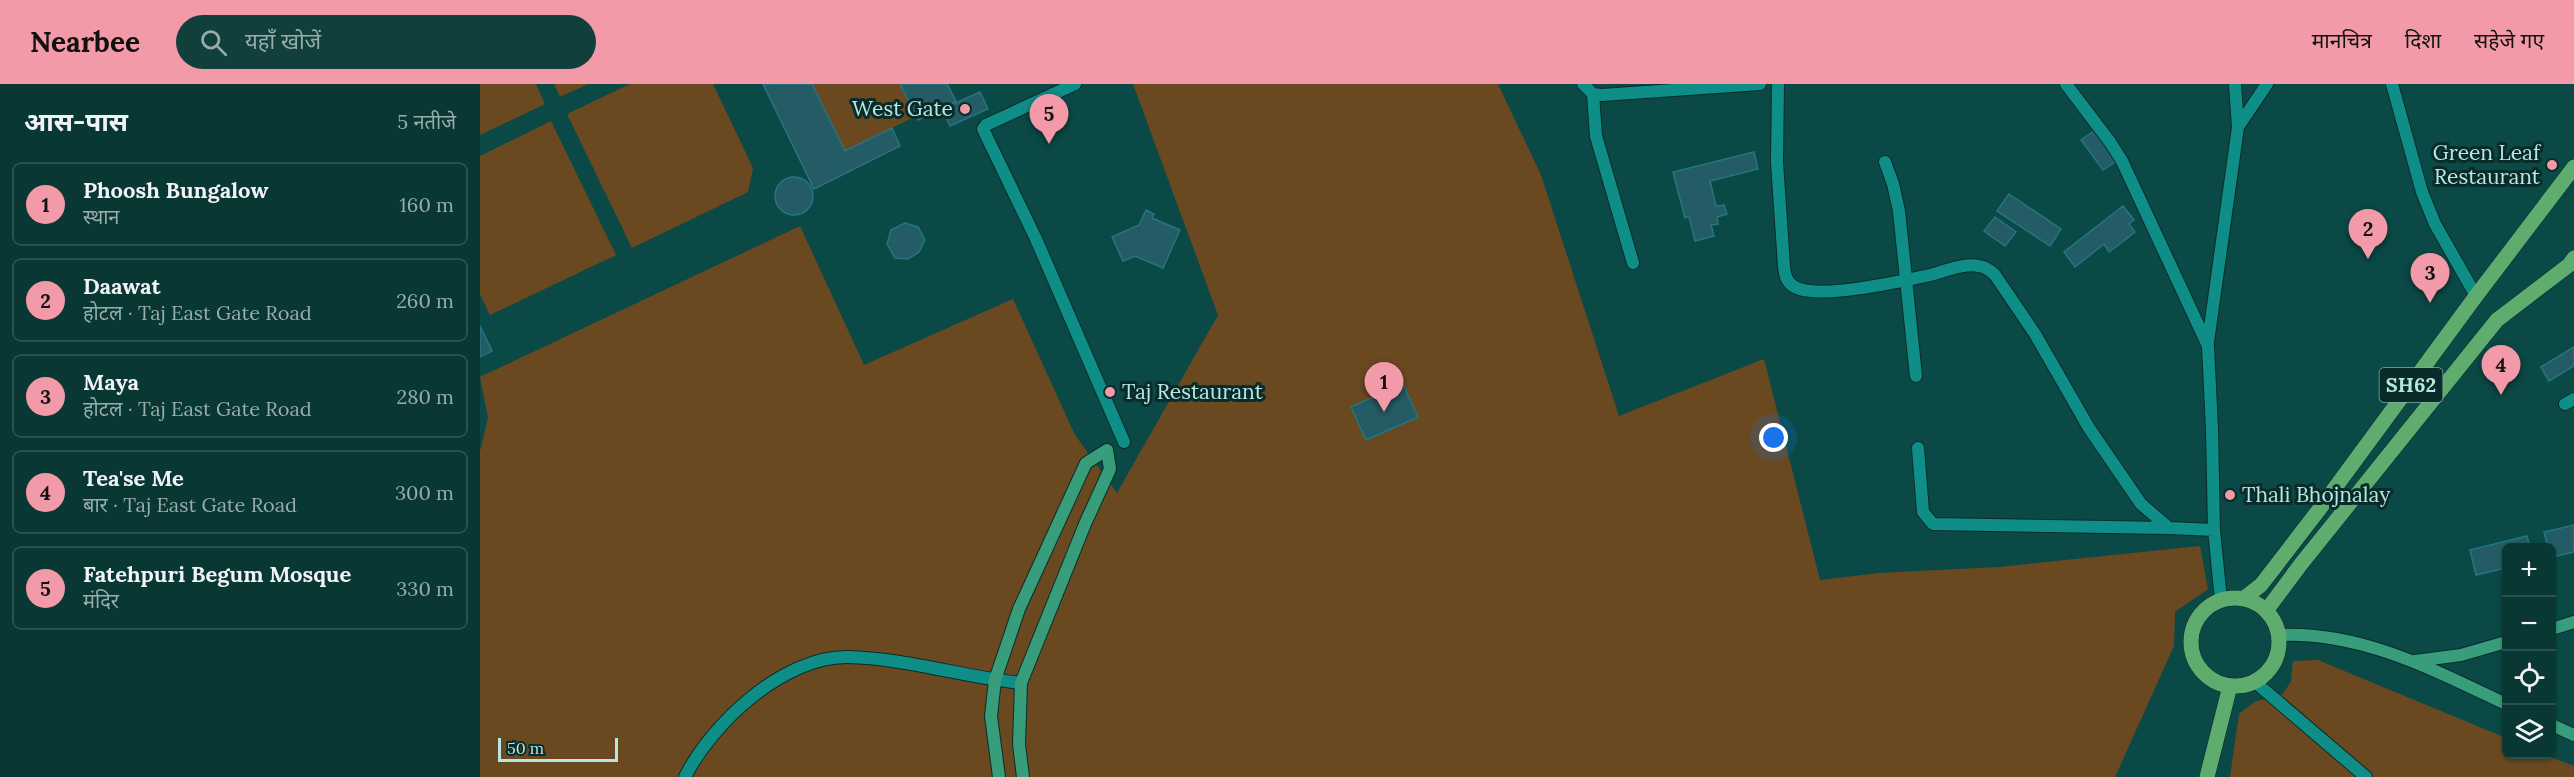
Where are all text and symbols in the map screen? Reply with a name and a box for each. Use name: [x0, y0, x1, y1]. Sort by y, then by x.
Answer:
search box: [176, 15, 596, 69]
text: Nearbee: [30, 24, 140, 60]
icon: search: [197, 26, 230, 59]
text: यहाँ खोजें: [245, 27, 321, 55]
text: मानचित्र: [2312, 27, 2372, 54]
text: दिशा: [2405, 27, 2441, 54]
text: सहेजे गए: [2474, 27, 2544, 54]
pin: 5: [1030, 94, 1068, 144]
place label: West Gate: [852, 95, 953, 122]
marker: West Gate: [958, 102, 972, 116]
text: आस-पास: [24, 105, 128, 138]
text: 5 नतीजे: [397, 109, 456, 134]
place label: Green Leaf Restaurant: [2433, 139, 2542, 190]
marker: Green Leaf Restaurant: [2545, 158, 2559, 172]
text: Phoosh Bungalow: [83, 176, 268, 204]
text: 1: [41, 192, 50, 217]
text: 160 m: [400, 192, 454, 217]
text: स्थान: [83, 204, 119, 229]
pin: 2: [2348, 210, 2388, 259]
pin: 3: [2410, 254, 2450, 303]
text: Daawat: [83, 272, 161, 300]
text: 2: [40, 288, 51, 313]
text: 260 m: [396, 288, 454, 313]
text: होटल · Taj East Gate Road: [83, 300, 312, 325]
pin: 4: [2482, 346, 2520, 395]
pin: 1: [1364, 362, 1404, 412]
text: Maya: [83, 368, 139, 396]
road number: SH62: [2380, 368, 2442, 402]
place label: Taj Restaurant: [1122, 378, 1264, 405]
text: 3: [40, 384, 51, 409]
text: 280 m: [396, 384, 454, 409]
marker: Taj Restaurant: [1103, 385, 1117, 399]
text: होटल · Taj East Gate Road: [83, 396, 312, 421]
your location: [1759, 423, 1788, 452]
text: Tea'se Me: [83, 464, 184, 492]
text: 4: [40, 480, 51, 505]
text: 300 m: [395, 480, 454, 505]
place label: Thali Bhojnalay: [2242, 481, 2390, 508]
marker: Thali Bhojnalay: [2223, 488, 2237, 502]
text: बार · Taj East Gate Road: [83, 492, 297, 517]
map controls: [2502, 543, 2556, 759]
button: +: [2502, 543, 2556, 597]
text: Fatehpuri Begum Mosque: [83, 560, 351, 588]
text: 5: [40, 576, 51, 601]
text: 330 m: [396, 576, 454, 601]
text: मंदिर: [83, 588, 119, 613]
button: −: [2502, 597, 2556, 651]
button: locate: [2502, 651, 2556, 705]
button: layers: [2502, 705, 2556, 759]
scale bar: [498, 735, 618, 762]
text: 50 m: [507, 738, 544, 758]

